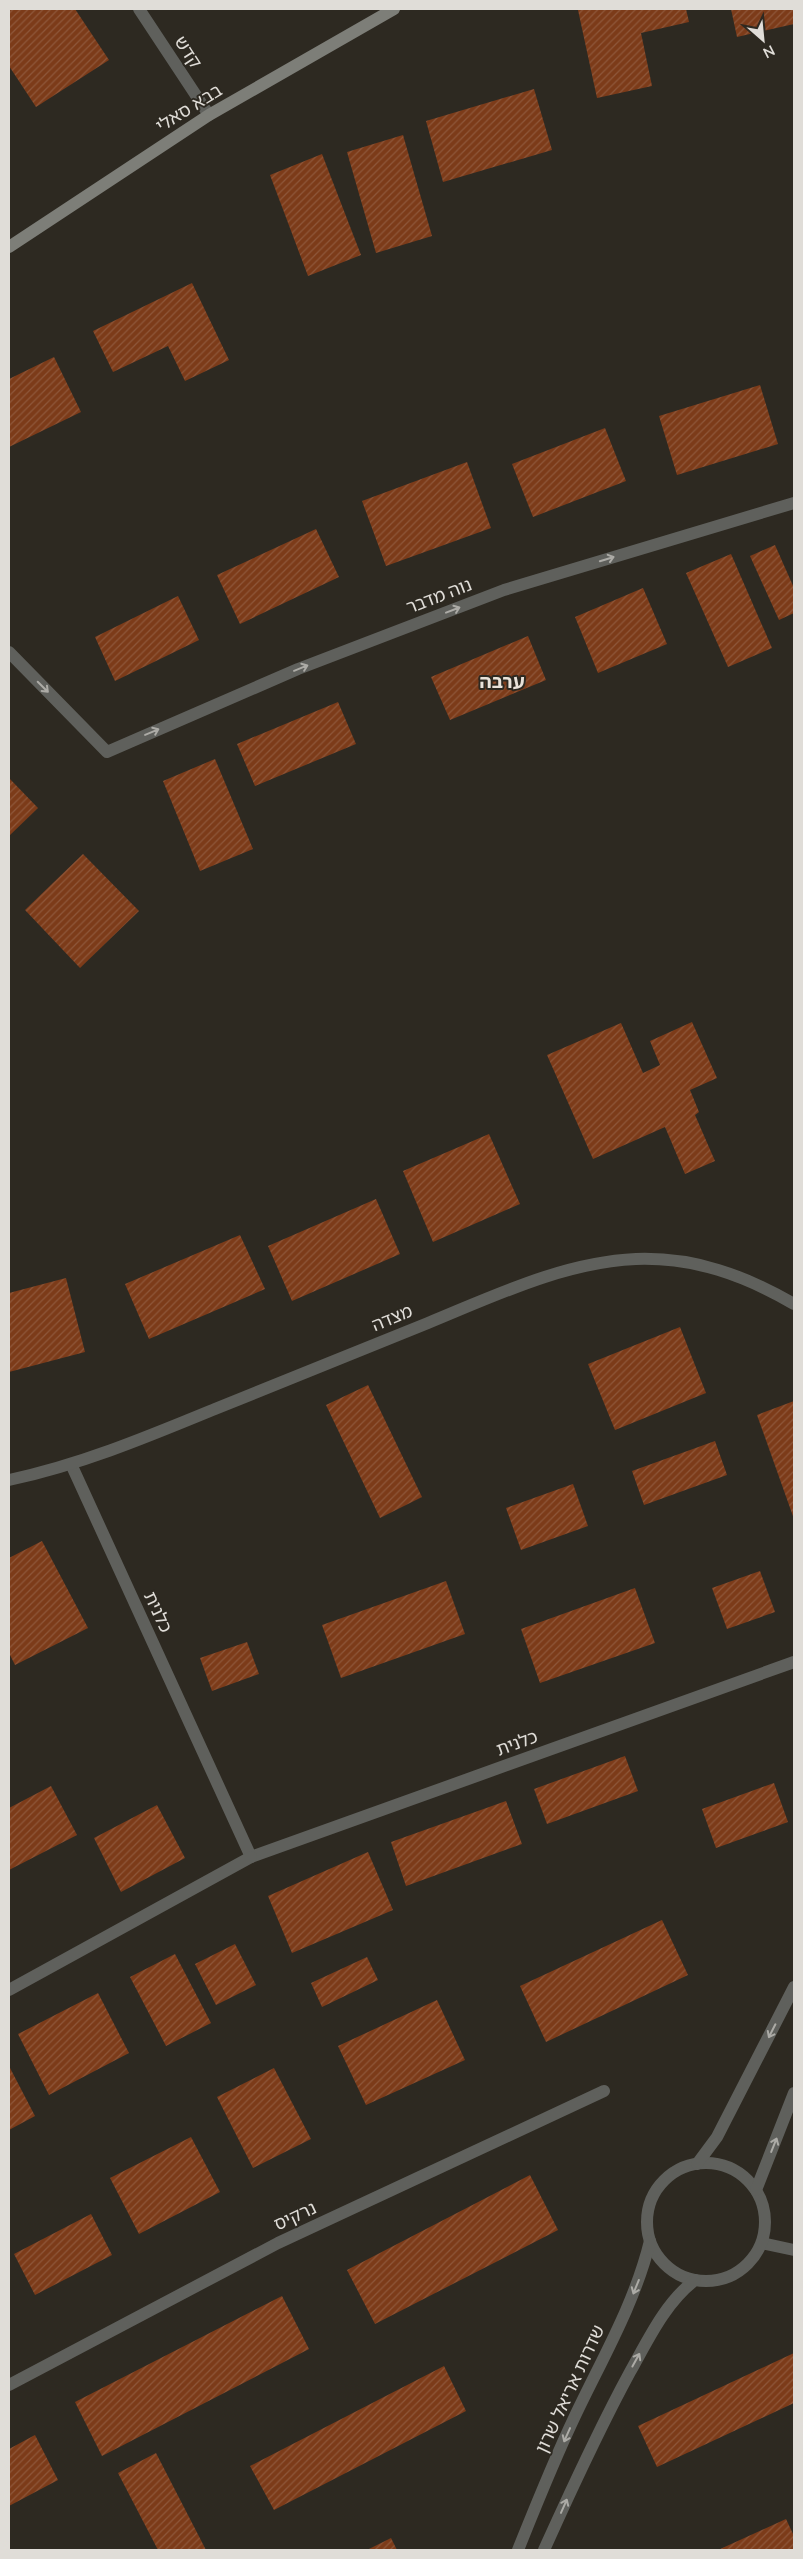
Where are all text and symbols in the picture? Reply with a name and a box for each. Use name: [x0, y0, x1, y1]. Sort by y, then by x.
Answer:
north arrow: [738, 15, 788, 65]
street label: קדש: [170, 31, 207, 72]
text: N: [760, 42, 778, 62]
street label: בבא סאלי: [151, 78, 226, 136]
one-way arrow: [598, 554, 614, 564]
street label: נוה מדבר: [403, 573, 474, 618]
one-way arrow: [444, 605, 460, 614]
one-way arrow: [293, 663, 308, 672]
district label: ערבה: [479, 669, 525, 692]
one-way arrow: [37, 681, 49, 693]
one-way arrow: [144, 727, 159, 737]
street label: מצדה: [368, 1299, 415, 1335]
street label: כלנית: [140, 1588, 178, 1635]
street label: כלנית: [493, 1724, 540, 1760]
one-way arrow: [767, 2023, 777, 2038]
one-way arrow: [770, 2138, 779, 2153]
street label: נרקיס: [270, 2196, 319, 2234]
one-way arrow: [630, 2279, 640, 2294]
street label: שדרות אריאל שרון: [530, 2321, 608, 2456]
one-way arrow: [632, 2354, 642, 2368]
one-way arrow: [561, 2427, 571, 2442]
one-way arrow: [559, 2499, 569, 2514]

